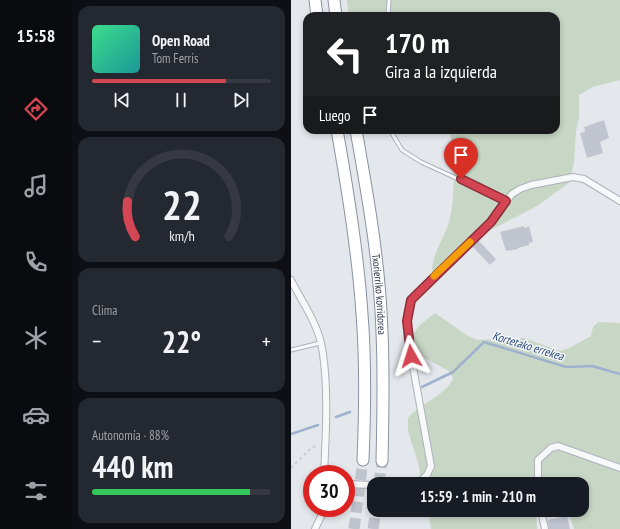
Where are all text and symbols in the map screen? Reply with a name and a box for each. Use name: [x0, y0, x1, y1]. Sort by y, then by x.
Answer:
text: 15:58: [17, 24, 55, 47]
text: 170 m: [385, 24, 449, 61]
icon: left: [319, 28, 371, 80]
text: Open Road: [152, 31, 210, 50]
text: Tom Ferris: [152, 50, 198, 67]
text: Gira a la izquierda: [385, 60, 497, 83]
icon: previous: [111, 89, 133, 111]
icon: pause: [170, 89, 192, 111]
icon: next: [230, 89, 252, 111]
icon: directions: [22, 95, 50, 123]
icon: arrive: [359, 104, 381, 126]
text: Luego: [319, 106, 351, 125]
pin: [444, 138, 478, 179]
icon: arrive: [450, 144, 472, 166]
icon: music: [22, 172, 50, 200]
text: 22: [162, 178, 201, 231]
text: km/h: [169, 226, 194, 245]
icon: phone: [22, 248, 50, 276]
street label: Txorierriko korridorea: [369, 253, 389, 335]
text: Clima: [92, 302, 117, 319]
text: 22°: [162, 322, 201, 361]
icon: climate: [22, 324, 50, 352]
text: −: [92, 327, 101, 355]
text: +: [262, 327, 271, 355]
water label: Kortetako errekea: [491, 328, 567, 364]
position arrow: [390, 335, 432, 377]
icon: car: [22, 401, 50, 429]
text: Autonomía · 88%: [92, 427, 169, 444]
text: 440 km: [92, 447, 173, 486]
speed limit sign: 30: [303, 465, 355, 517]
icon: filters: [22, 477, 50, 505]
text: 15:59 · 1 min · 210 m: [420, 487, 536, 506]

